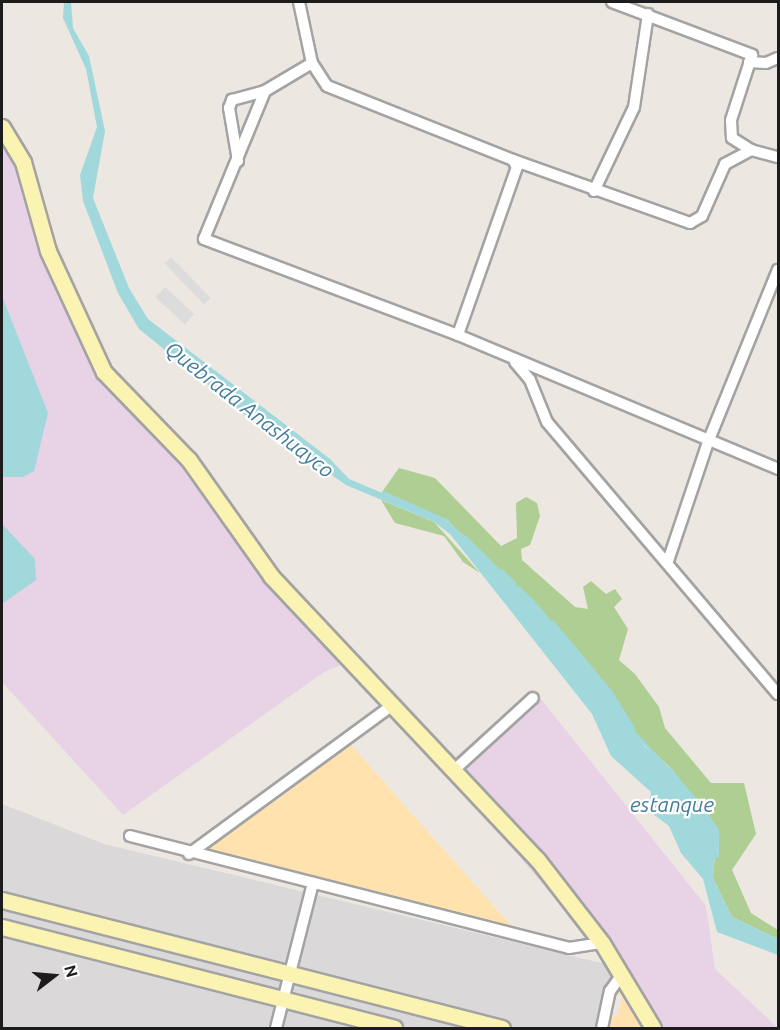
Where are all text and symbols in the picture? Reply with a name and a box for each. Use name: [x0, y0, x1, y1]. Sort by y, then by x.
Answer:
water label: Quebrada Anashuayco: [161, 335, 339, 483]
water label: estanque: [630, 791, 714, 817]
north arrow: [24, 946, 84, 1006]
text: N: [61, 963, 82, 979]

